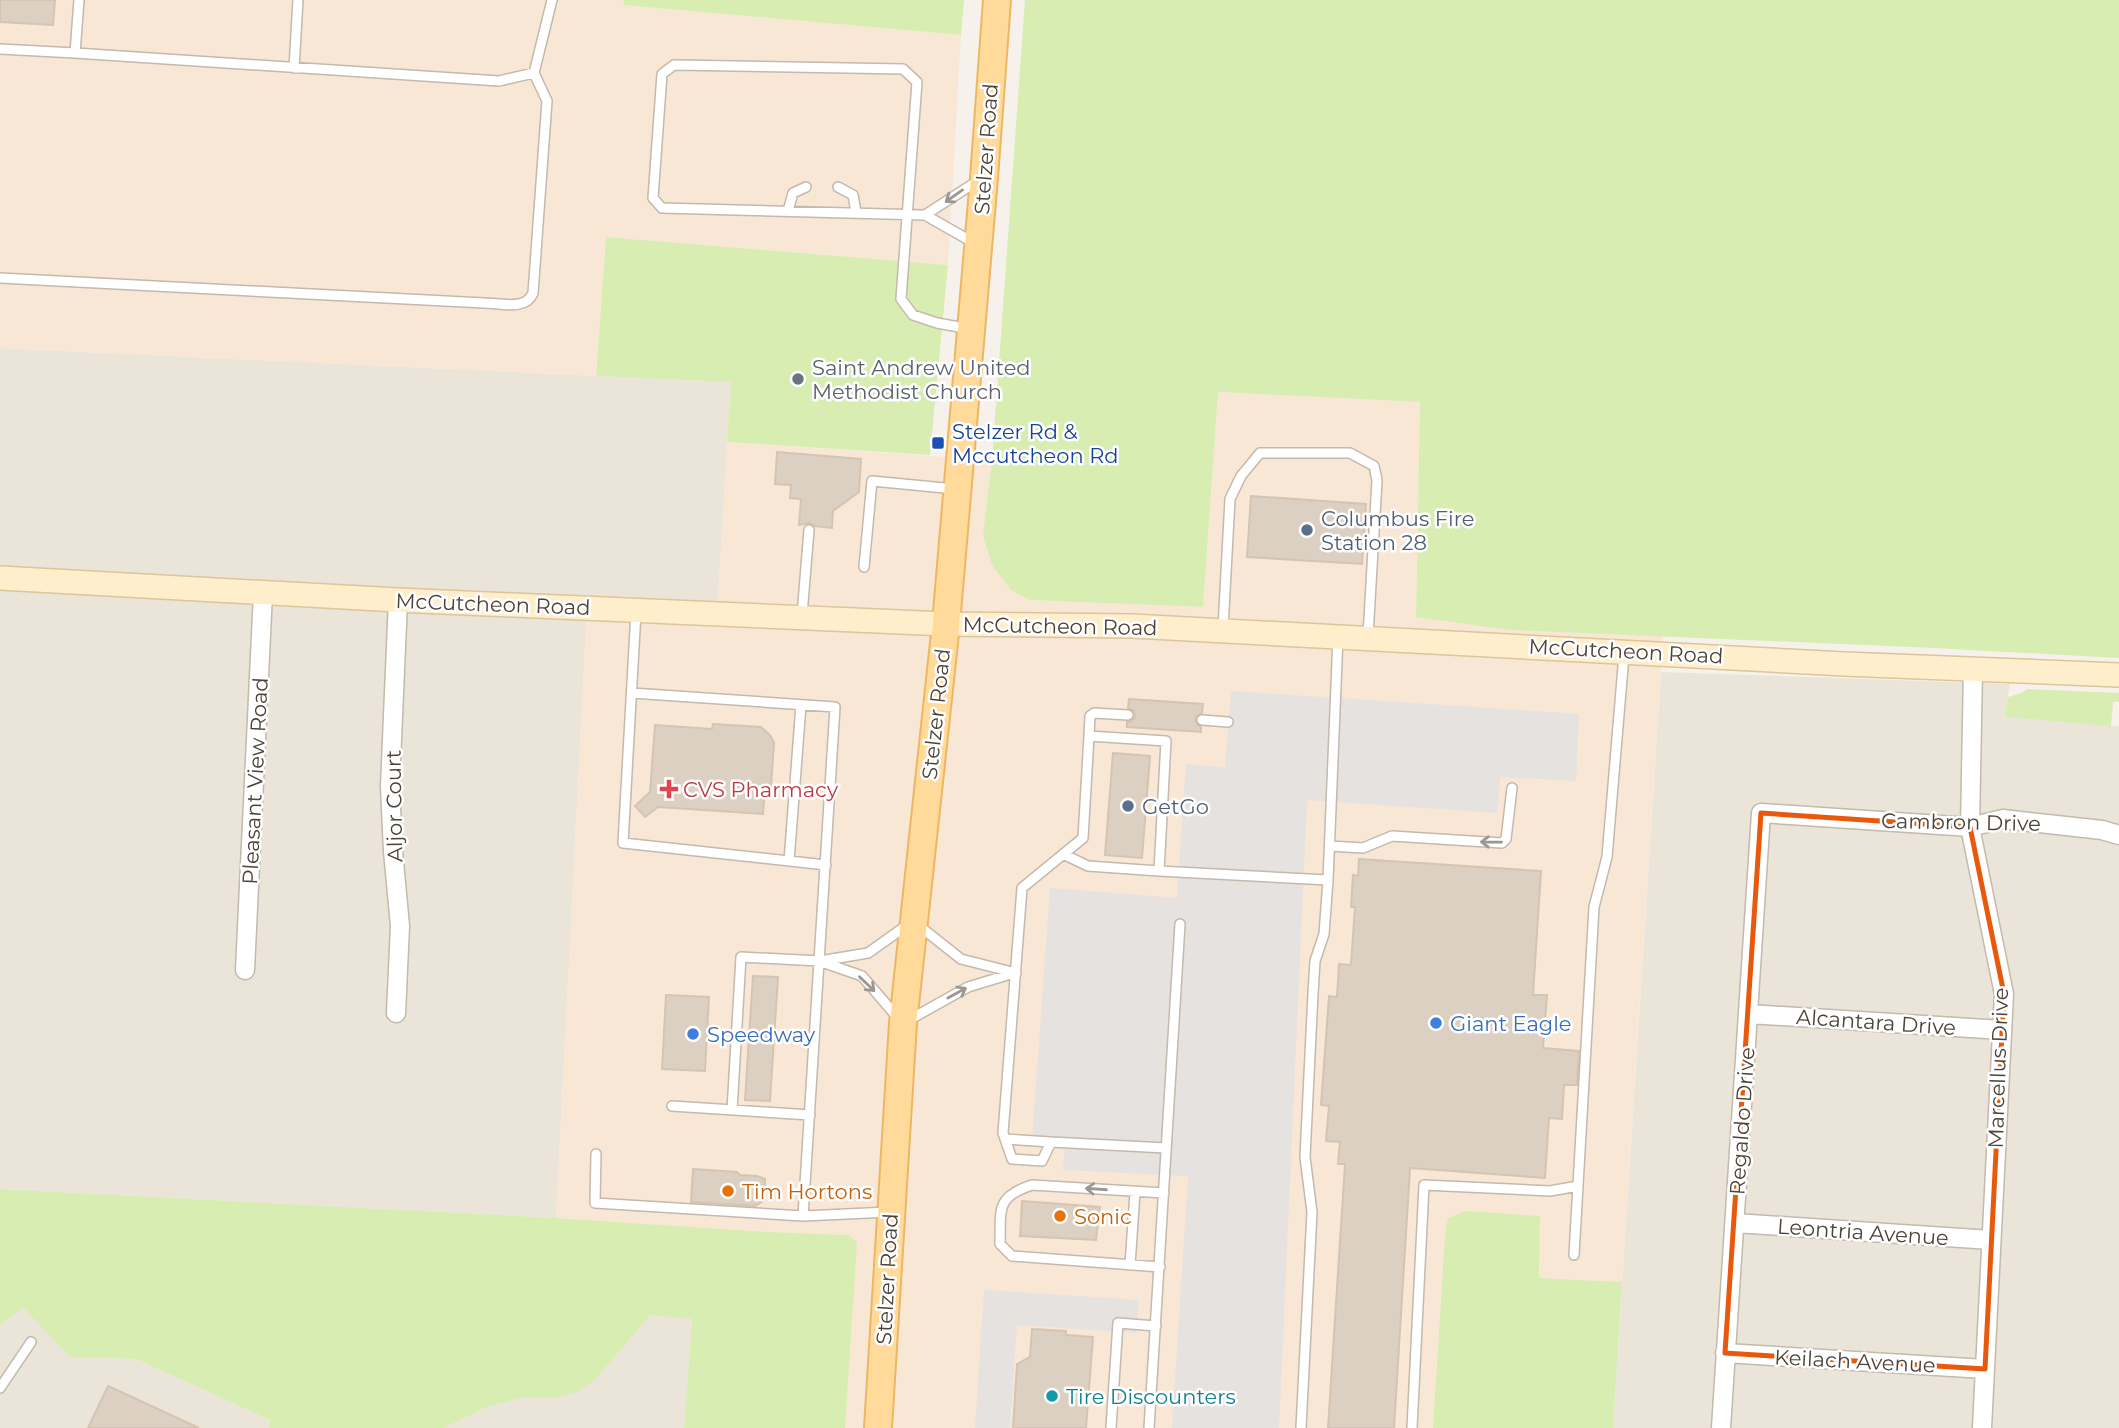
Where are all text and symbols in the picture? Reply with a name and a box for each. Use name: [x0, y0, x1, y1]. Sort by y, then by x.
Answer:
street label: Stelzer Road: [969, 83, 1003, 215]
one-way arrow: [945, 189, 965, 203]
place label: Saint Andrew United Methodist Church: [812, 355, 1031, 404]
marker: Saint Andrew United Methodist Church: [790, 371, 806, 387]
place label: Stelzer Rd & Mccutcheon Rd: [952, 419, 1119, 468]
marker: Stelzer Rd & Mccutcheon Rd: [930, 435, 946, 451]
place label: Columbus Fire Station 28: [1321, 506, 1475, 555]
marker: Columbus Fire Station 28: [1299, 522, 1315, 538]
street label: McCutcheon Road: [395, 588, 591, 620]
street label: McCutcheon Road: [962, 612, 1158, 640]
street label: McCutcheon Road: [1528, 633, 1724, 669]
street label: Stelzer Road: [917, 647, 955, 781]
street label: Pleasant View Road: [237, 677, 273, 885]
street label: Aljor Court: [381, 750, 407, 862]
place label: CVS Pharmacy: [683, 777, 839, 802]
marker: CVS Pharmacy: [661, 781, 677, 797]
place label: GetGo: [1142, 794, 1209, 819]
marker: GetGo: [1120, 798, 1136, 814]
street label: Cambron Drive: [1881, 808, 2041, 836]
one-way arrow: [1480, 835, 1503, 849]
one-way arrow: [859, 975, 876, 992]
one-way arrow: [947, 986, 967, 1000]
street label: Marcellus Drive: [1983, 987, 2013, 1149]
street label: Alcantara Drive: [1795, 1004, 1957, 1040]
place label: Giant Eagle: [1450, 1011, 1572, 1036]
marker: Giant Eagle: [1428, 1015, 1444, 1031]
place label: Speedway: [707, 1022, 816, 1047]
marker: Speedway: [685, 1026, 701, 1042]
street label: Regaldo Drive: [1724, 1046, 1760, 1196]
place label: Tim Hortons: [742, 1179, 872, 1204]
one-way arrow: [1085, 1182, 1108, 1195]
marker: Tim Hortons: [720, 1183, 736, 1199]
place label: Sonic: [1074, 1204, 1132, 1229]
marker: Sonic: [1052, 1208, 1068, 1224]
street label: Stelzer Road: [871, 1213, 903, 1345]
street label: Leontria Avenue: [1776, 1214, 1950, 1250]
street label: Keilach Avenue: [1774, 1344, 1936, 1378]
place label: Tire Discounters: [1066, 1384, 1236, 1409]
marker: Tire Discounters: [1044, 1388, 1060, 1404]

